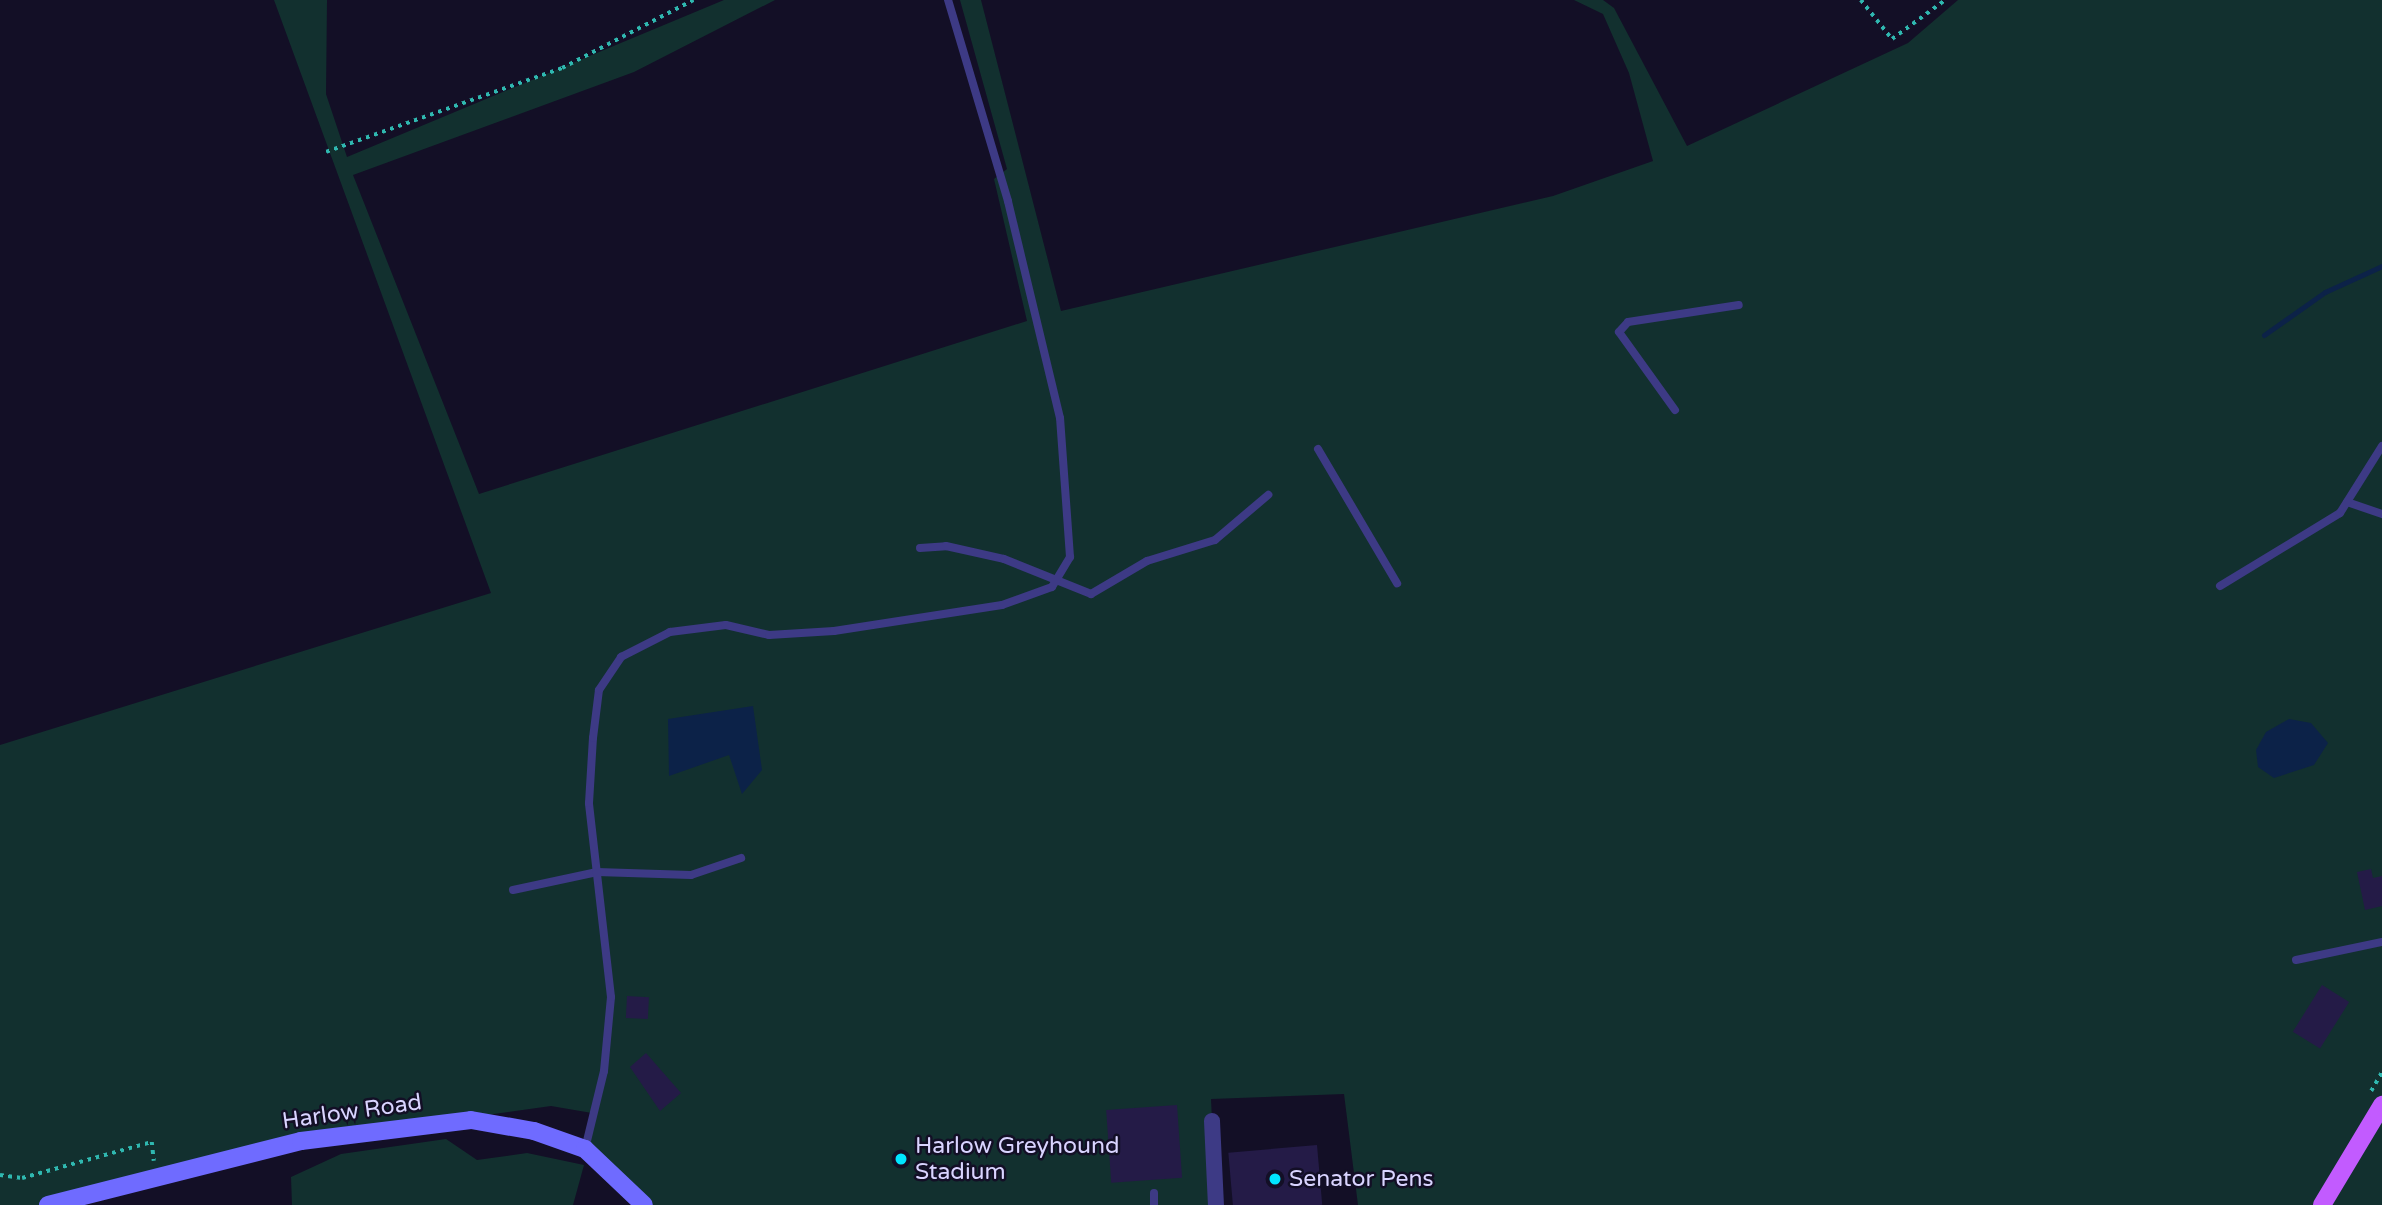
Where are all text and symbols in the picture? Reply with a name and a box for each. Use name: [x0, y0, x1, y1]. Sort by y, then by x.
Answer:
street label: Harlow Road: [280, 1089, 424, 1135]
place label: Harlow Greyhound Stadium: [915, 1132, 1119, 1186]
marker: Harlow Greyhound Stadium: [893, 1151, 909, 1167]
place label: Senator Pens: [1289, 1165, 1433, 1193]
marker: Senator Pens: [1267, 1171, 1283, 1187]

